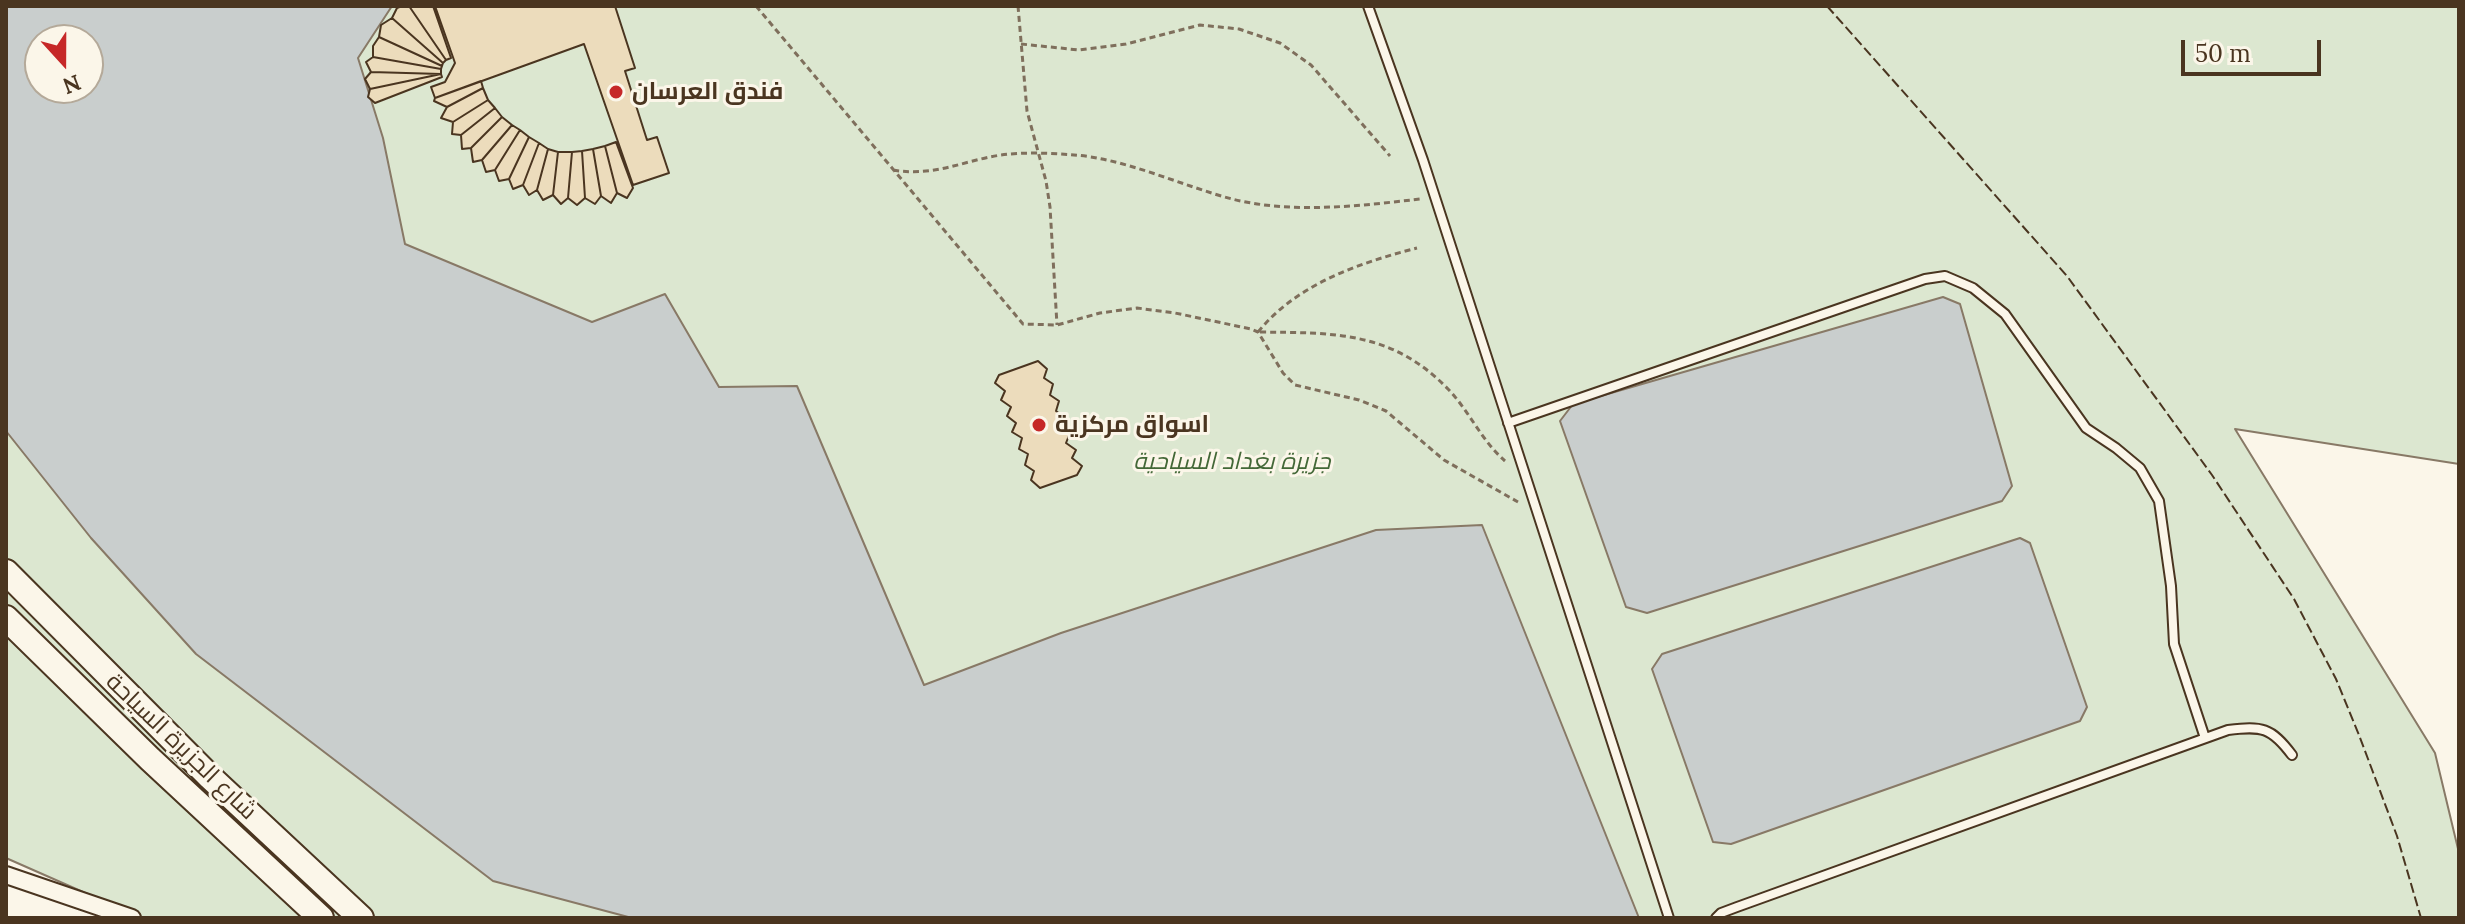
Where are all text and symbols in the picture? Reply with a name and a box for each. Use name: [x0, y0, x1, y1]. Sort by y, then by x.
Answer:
north arrow: [24, 24, 104, 104]
scale bar: [2185, 24, 2325, 74]
text: 50 m: [2195, 38, 2251, 69]
text: N: [59, 68, 85, 101]
place label: فندق العرسان: [632, 78, 783, 106]
marker: فندق العرسان: [607, 83, 625, 101]
place label: اسواق مركزية: [1055, 411, 1209, 439]
marker: اسواق مركزية: [1030, 416, 1048, 434]
park label: جزيرة بغداد السياحية: [1133, 448, 1331, 476]
street label: شارع الجزيرة السياحة: [100, 668, 262, 826]

